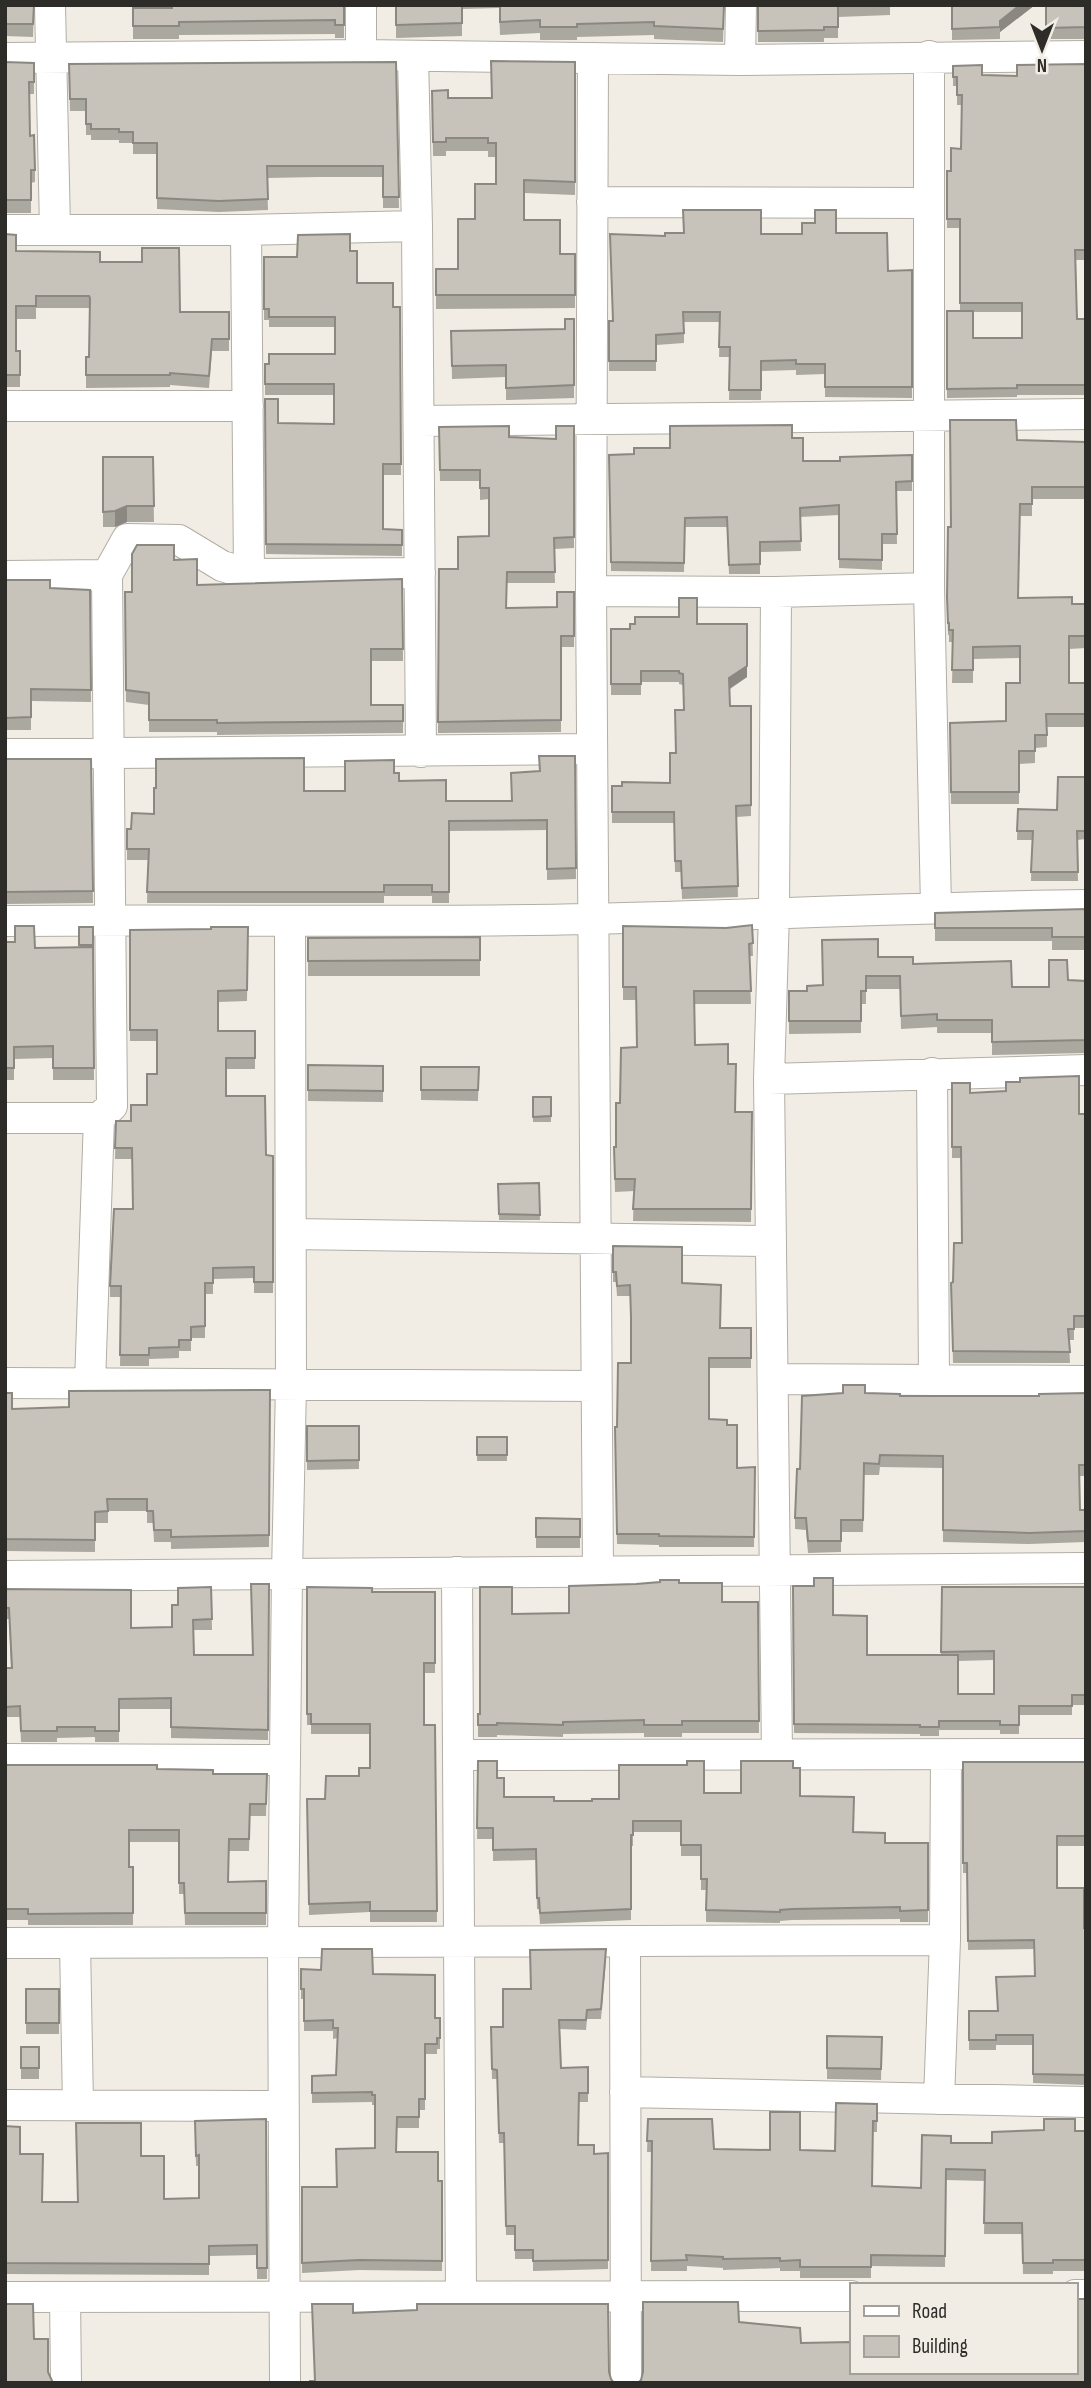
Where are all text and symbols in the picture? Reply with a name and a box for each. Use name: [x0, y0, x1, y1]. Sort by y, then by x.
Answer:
north arrow: [1007, 14, 1077, 84]
text: N: [1037, 53, 1047, 76]
legend: [850, 2283, 1077, 2374]
text: Road: [912, 2299, 947, 2324]
text: Building: [912, 2334, 968, 2359]

